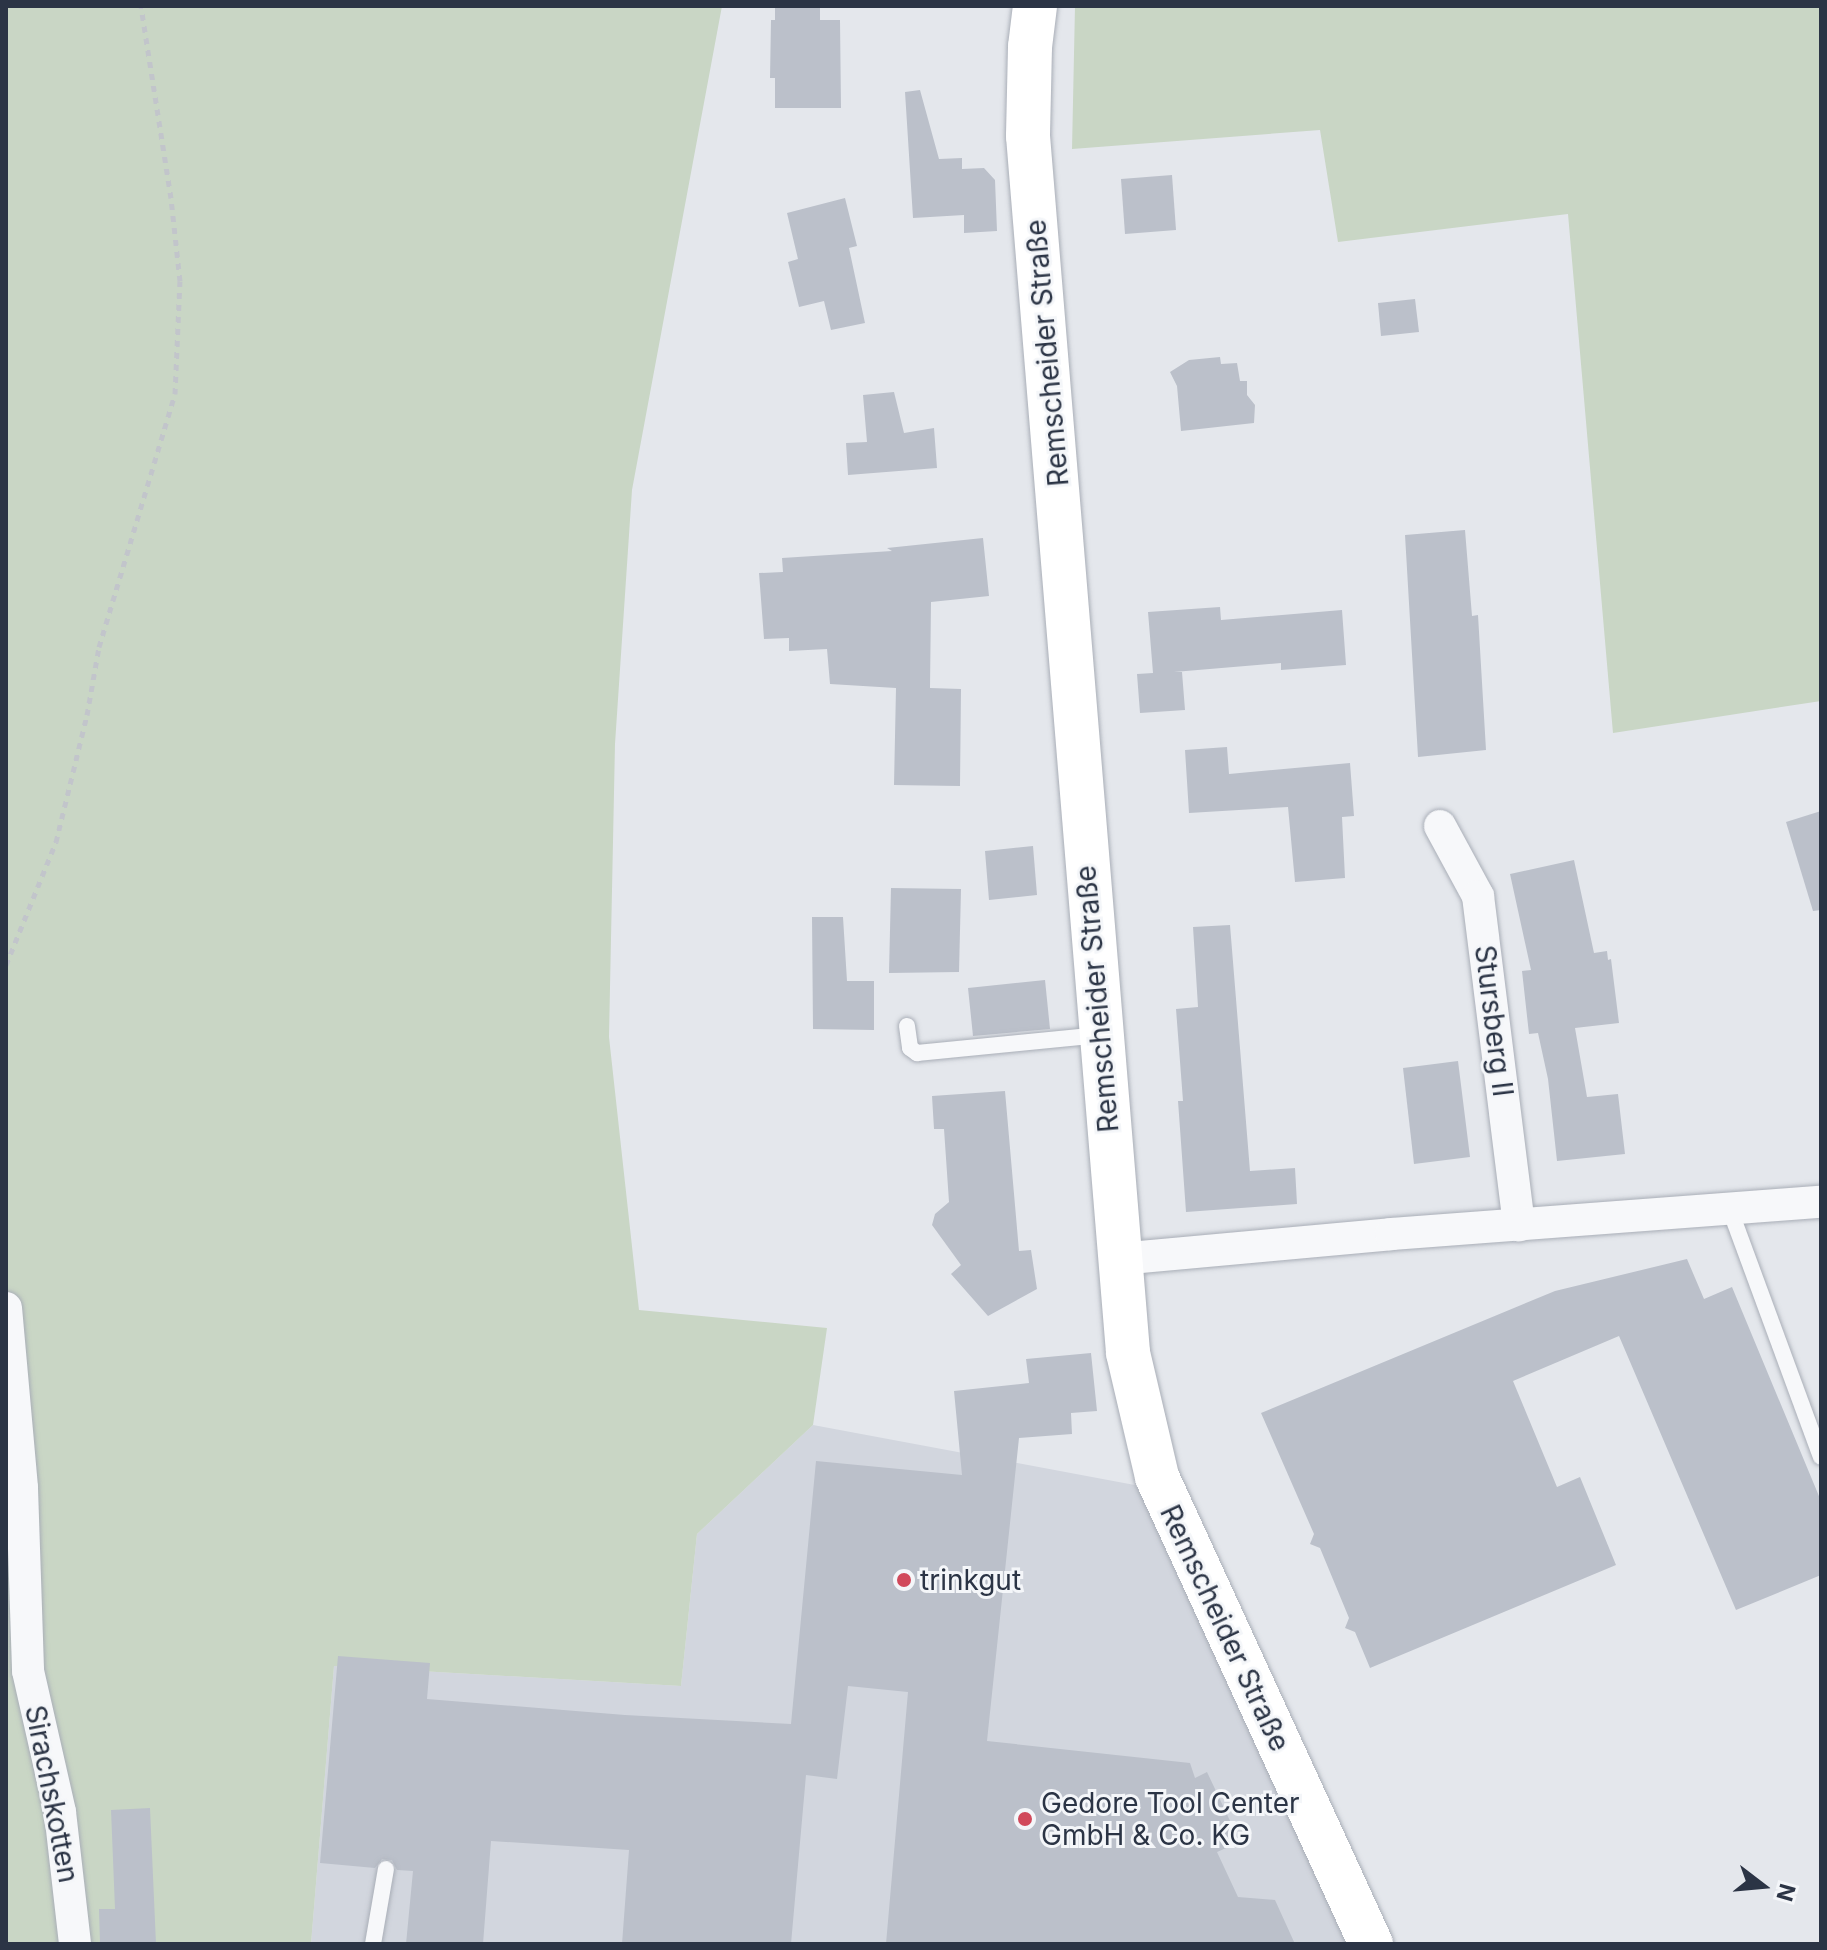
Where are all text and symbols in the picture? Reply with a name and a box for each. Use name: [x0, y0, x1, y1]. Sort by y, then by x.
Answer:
street label: Remscheider Straße: [1019, 218, 1075, 488]
street label: Remscheider Straße: [1069, 864, 1125, 1134]
street label: Stursberg II: [1468, 943, 1520, 1099]
street label: Remscheider Straße: [1153, 1500, 1297, 1756]
place label: trinkgut: [920, 1563, 1021, 1597]
marker: trinkgut: [895, 1571, 913, 1589]
street label: Sirachskotten: [18, 1702, 86, 1886]
place label: Gedore Tool Center GmbH & Co. KG: [1041, 1786, 1300, 1852]
marker: Gedore Tool Center GmbH & Co. KG: [1016, 1810, 1034, 1828]
north arrow: [1723, 1846, 1803, 1926]
text: N: [1771, 1881, 1801, 1904]

